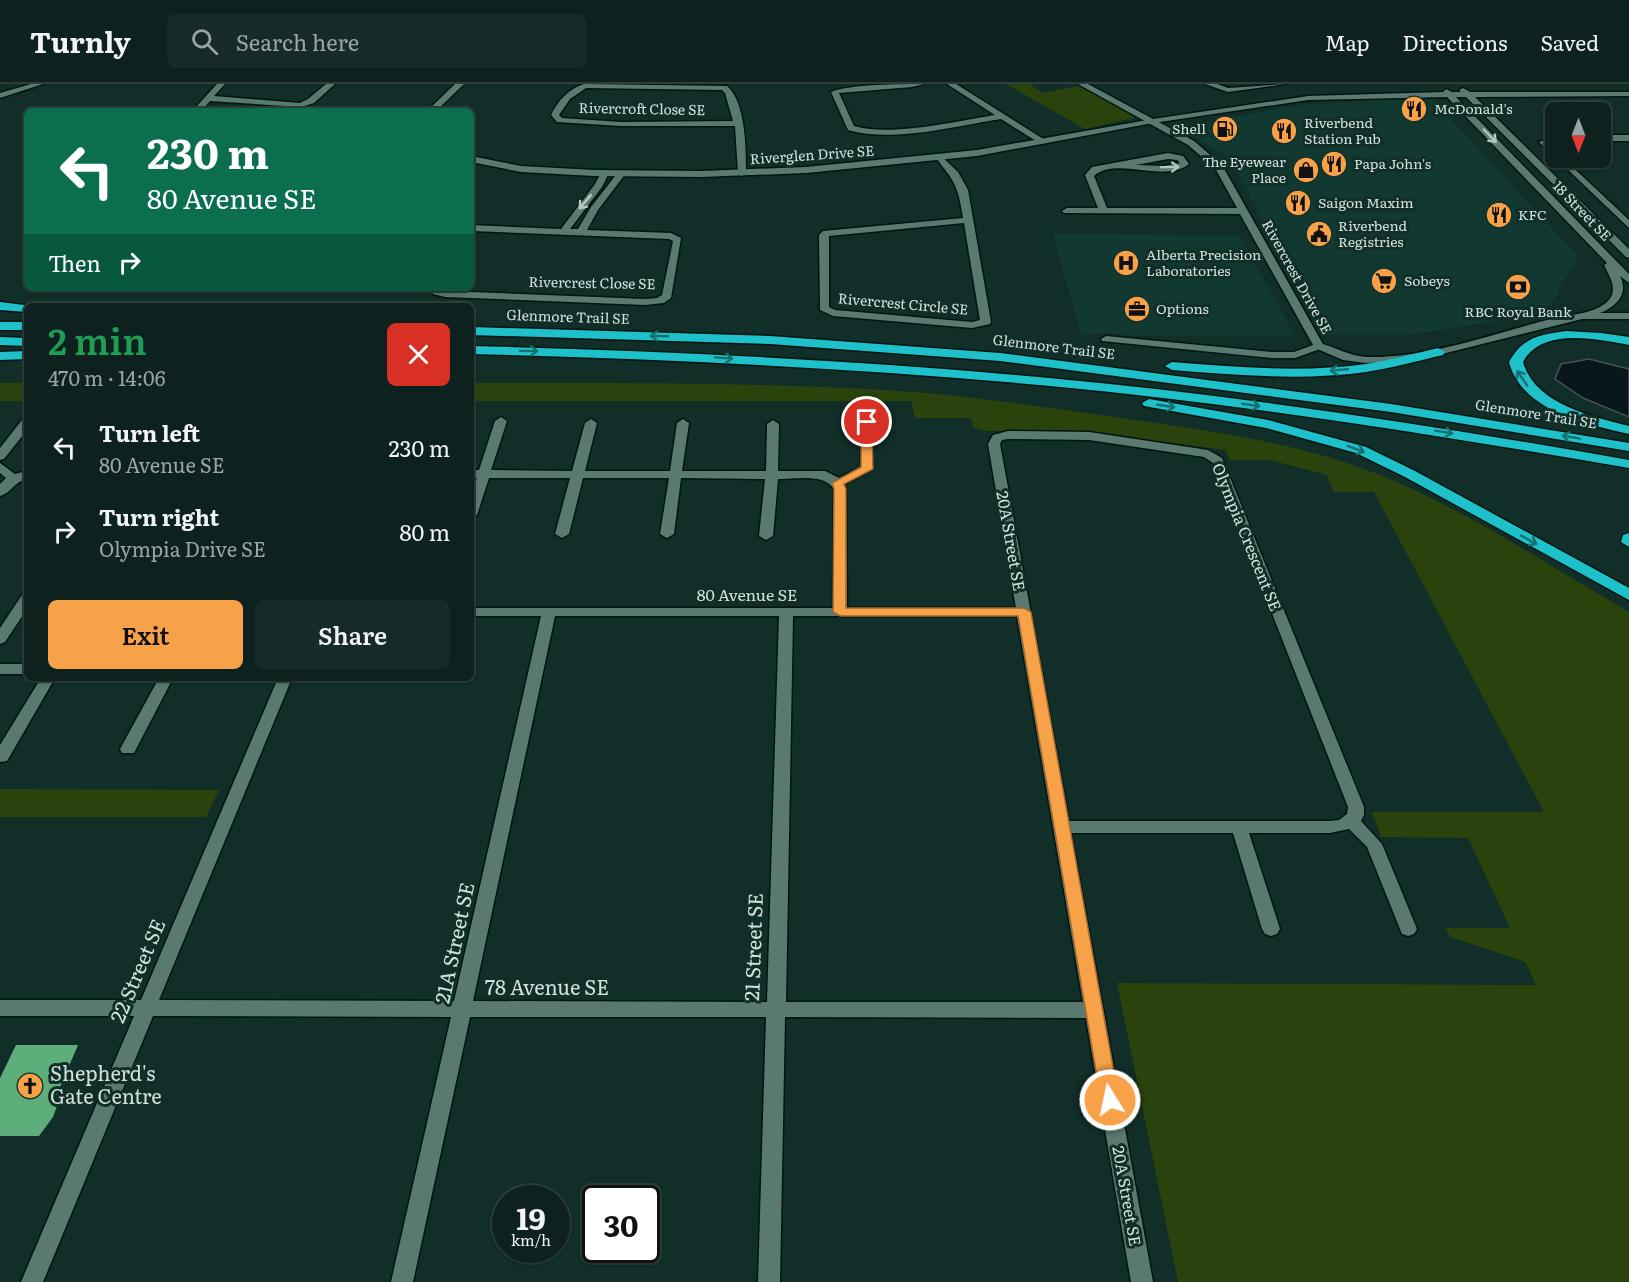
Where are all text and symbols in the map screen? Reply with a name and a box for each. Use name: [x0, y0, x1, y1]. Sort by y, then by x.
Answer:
search box: [167, 14, 587, 68]
text: Turnly: [30, 20, 131, 62]
icon: search: [188, 25, 221, 58]
text: Search here: [236, 25, 359, 58]
text: Map: [1325, 26, 1370, 57]
text: Directions: [1403, 26, 1508, 57]
text: Saved: [1541, 26, 1599, 57]
restaurant icon: McDonald's: [1399, 94, 1429, 124]
street label: Rivercroft Close SE: [579, 97, 706, 119]
place label: McDonald's: [1434, 98, 1513, 118]
north arrow: [1545, 102, 1611, 168]
map controls: [1545, 102, 1611, 168]
place label: Riverbend Station Pub: [1304, 112, 1381, 148]
fuel station icon: Shell: [1210, 114, 1240, 144]
restaurant icon: Riverbend Station Pub: [1269, 116, 1299, 146]
place label: Shell: [1172, 118, 1206, 138]
text: 230 m: [147, 120, 269, 182]
one-way arrow: [1483, 129, 1498, 144]
icon: left: [48, 132, 126, 210]
street label: Riverglen Drive SE: [749, 140, 875, 168]
restaurant icon: Papa John's: [1319, 149, 1349, 179]
place label: The Eyewear Place: [1202, 151, 1286, 187]
place label: Papa John's: [1354, 153, 1431, 173]
shop icon: The Eyewear Place: [1291, 155, 1321, 185]
one-way arrow: [1159, 161, 1179, 173]
street label: 18 Street SE: [1549, 176, 1616, 245]
text: 80 Avenue SE: [147, 177, 316, 217]
restaurant icon: Saigon Maxim: [1283, 188, 1313, 218]
place label: Saigon Maxim: [1318, 192, 1414, 212]
one-way arrow: [578, 194, 592, 209]
restaurant icon: KFC: [1484, 200, 1514, 230]
place label: KFC: [1518, 204, 1547, 224]
place label: Riverbend Registries: [1338, 215, 1408, 251]
street label: Rivercrest Drive SE: [1258, 216, 1338, 337]
public building icon: Riverbend Registries: [1304, 219, 1334, 249]
place label: Alberta Precision Laboratories: [1146, 244, 1261, 280]
text: Then: [48, 246, 101, 279]
icon: right: [113, 246, 146, 279]
hospital icon: Alberta Precision Laboratories: [1111, 248, 1141, 278]
supermarket icon: Sobeys: [1369, 266, 1399, 296]
place label: Sobeys: [1404, 270, 1450, 290]
street label: Rivercrest Close SE: [528, 271, 656, 293]
bank icon: RBC Royal Bank: [1503, 272, 1533, 302]
street label: Rivercrest Circle SE: [837, 287, 969, 319]
office icon: Options: [1122, 294, 1152, 324]
place label: Options: [1156, 298, 1209, 318]
place label: RBC Royal Bank: [1464, 301, 1572, 321]
street label: Glenmore Trail SE: [506, 304, 630, 328]
text: 2 min: [48, 313, 147, 366]
button: close: [387, 323, 450, 386]
street label: Glenmore Trail SE: [992, 329, 1116, 363]
one-way arrow: [650, 330, 670, 342]
one-way arrow: [519, 345, 539, 357]
one-way arrow: [714, 353, 734, 364]
text: 470 m · 14:06: [48, 362, 165, 392]
one-way arrow: [1329, 365, 1349, 376]
one-way arrow: [1516, 369, 1529, 386]
street label: Glenmore Trail SE: [1474, 394, 1599, 433]
pin: [841, 396, 892, 447]
one-way arrow: [1241, 399, 1260, 410]
one-way arrow: [1156, 401, 1176, 412]
icon: arrive: [850, 405, 883, 438]
text: Turn left: [99, 416, 200, 449]
one-way arrow: [1434, 427, 1453, 438]
icon: left: [48, 431, 81, 464]
text: 230 m: [388, 431, 450, 464]
one-way arrow: [1562, 431, 1582, 442]
one-way arrow: [1346, 445, 1365, 456]
text: 80 Avenue SE: [99, 449, 225, 479]
street label: Olympia Crescent SE: [1207, 459, 1289, 614]
street label: 20A Street SE: [991, 489, 1033, 593]
text: Turn right: [99, 500, 219, 533]
icon: right: [48, 515, 81, 548]
text: 80 m: [399, 515, 450, 548]
text: Olympia Drive SE: [99, 533, 266, 563]
one-way arrow: [1520, 534, 1537, 546]
street label: 80 Avenue SE: [697, 582, 797, 606]
button: Exit: [48, 600, 243, 669]
button: Share: [255, 600, 450, 669]
street label: 21A Street SE: [426, 879, 480, 1006]
street label: 21 Street SE: [735, 892, 769, 1002]
street label: 22 Street SE: [101, 914, 171, 1027]
street label: 78 Avenue SE: [485, 971, 609, 1001]
place label: Shepherd's Gate Centre: [50, 1057, 162, 1110]
position arrow: [1078, 1068, 1142, 1132]
church icon: Shepherd's Gate Centre: [15, 1071, 45, 1101]
street label: 20A Street SE: [1107, 1144, 1149, 1248]
speed limit sign: 30: [582, 1185, 660, 1263]
text: 19: [516, 1195, 546, 1239]
text: km/h: [511, 1228, 551, 1251]

